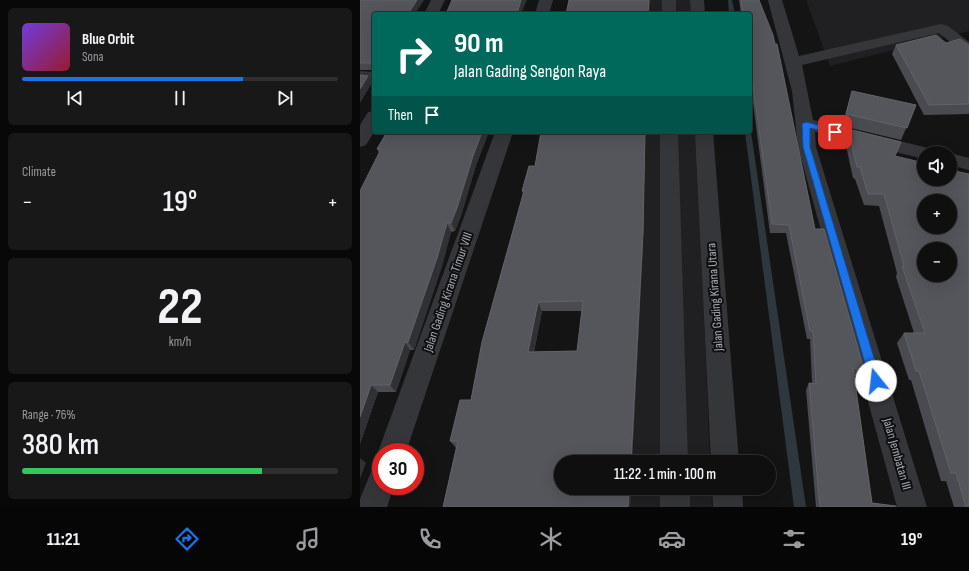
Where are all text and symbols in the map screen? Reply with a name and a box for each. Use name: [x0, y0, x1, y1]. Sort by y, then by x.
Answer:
text: 90 m: [454, 27, 504, 60]
icon: right: [388, 28, 440, 80]
text: Blue Orbit: [82, 30, 134, 49]
text: Sona: [82, 49, 104, 65]
text: Jalan Gading Sengon Raya: [454, 61, 606, 82]
icon: previous: [64, 87, 86, 109]
icon: pause: [169, 87, 191, 109]
icon: next: [274, 87, 296, 109]
icon: arrive: [421, 104, 443, 126]
text: Then: [388, 106, 413, 125]
pin: [818, 115, 852, 149]
icon: arrive: [824, 121, 846, 143]
map controls: [917, 146, 957, 282]
button: sound: [917, 146, 957, 186]
text: Climate: [22, 164, 56, 180]
text: 19°: [163, 184, 197, 220]
text: −: [22, 189, 33, 216]
text: +: [327, 189, 338, 216]
button: +: [917, 194, 957, 234]
street label: Jalan Gading Kirana Timur VIII: [420, 230, 476, 355]
street label: Jalan Gading Kirana Utara: [703, 242, 727, 353]
button: −: [917, 242, 957, 282]
text: 22: [157, 276, 203, 339]
text: km/h: [169, 334, 191, 350]
position arrow: [855, 360, 897, 402]
text: Range · 76%: [22, 407, 76, 423]
street label: Jalan Jembatan III: [879, 415, 915, 492]
text: 380 km: [22, 427, 99, 463]
speed limit sign: 30: [372, 443, 424, 495]
text: 11:22 · 1 min · 100 m: [614, 465, 716, 484]
icon: directions: [173, 525, 201, 553]
icon: music: [294, 525, 322, 553]
icon: phone: [416, 525, 444, 553]
icon: climate: [537, 525, 565, 553]
icon: car: [658, 525, 686, 553]
icon: filters: [780, 525, 808, 553]
text: 11:21: [47, 529, 80, 550]
text: 19°: [901, 529, 922, 550]

